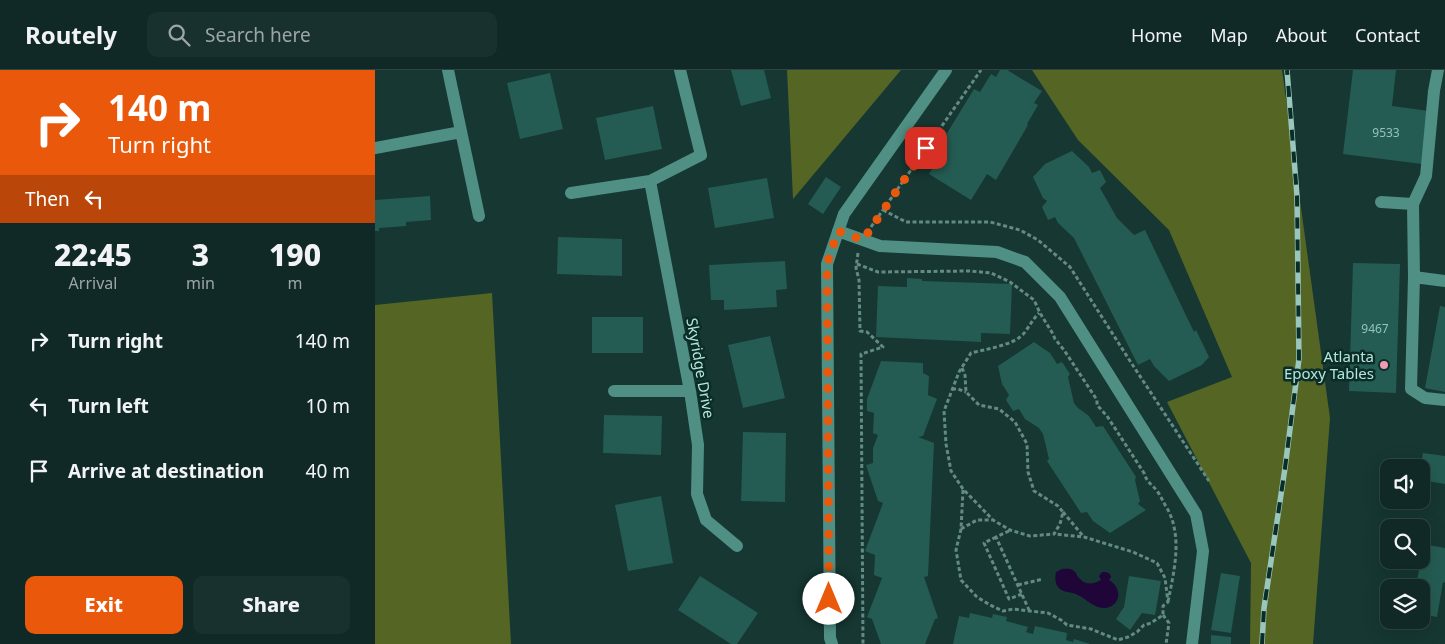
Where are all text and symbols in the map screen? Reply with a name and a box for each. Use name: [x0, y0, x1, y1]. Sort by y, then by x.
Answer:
search box: [147, 12, 497, 57]
text: Routely: [25, 18, 117, 51]
icon: search: [165, 21, 193, 49]
text: Search here: [205, 22, 311, 48]
text: Home: [1131, 23, 1182, 47]
text: Map: [1210, 23, 1248, 47]
text: About: [1276, 23, 1327, 47]
text: Contact: [1355, 23, 1420, 47]
text: 140 m: [108, 84, 211, 131]
icon: right: [25, 90, 90, 155]
house number: 9533: [1372, 124, 1400, 141]
pin: [905, 127, 947, 169]
text: Turn right: [108, 129, 211, 159]
icon: arrive: [912, 134, 940, 162]
icon: left: [80, 185, 108, 213]
text: Then: [25, 186, 70, 212]
text: 22:45: [54, 234, 132, 275]
text: 3: [192, 234, 209, 275]
text: 190: [269, 234, 321, 275]
text: Arrival: [69, 272, 117, 294]
text: min: [186, 272, 215, 294]
text: m: [287, 272, 302, 294]
street label: Skyridge Drive: [682, 316, 720, 420]
house number: 9467: [1361, 320, 1389, 337]
icon: right: [25, 327, 53, 355]
text: Turn right: [68, 328, 163, 354]
text: 140 m: [295, 328, 350, 354]
place label: Atlanta Epoxy Tables: [1284, 346, 1374, 383]
marker: Atlanta Epoxy Tables: [1378, 359, 1390, 371]
icon: left: [25, 392, 53, 420]
text: Turn left: [68, 393, 149, 419]
text: 10 m: [306, 393, 350, 419]
icon: arrive: [25, 457, 53, 485]
text: Arrive at destination: [68, 458, 264, 484]
text: 40 m: [306, 458, 350, 484]
map controls: [1380, 459, 1430, 629]
button: sound: [1380, 459, 1430, 509]
button: search: [1380, 519, 1430, 569]
position arrow: [802, 572, 854, 624]
button: Exit: [25, 576, 183, 634]
button: Share: [193, 576, 350, 634]
button: layers: [1380, 579, 1430, 629]

